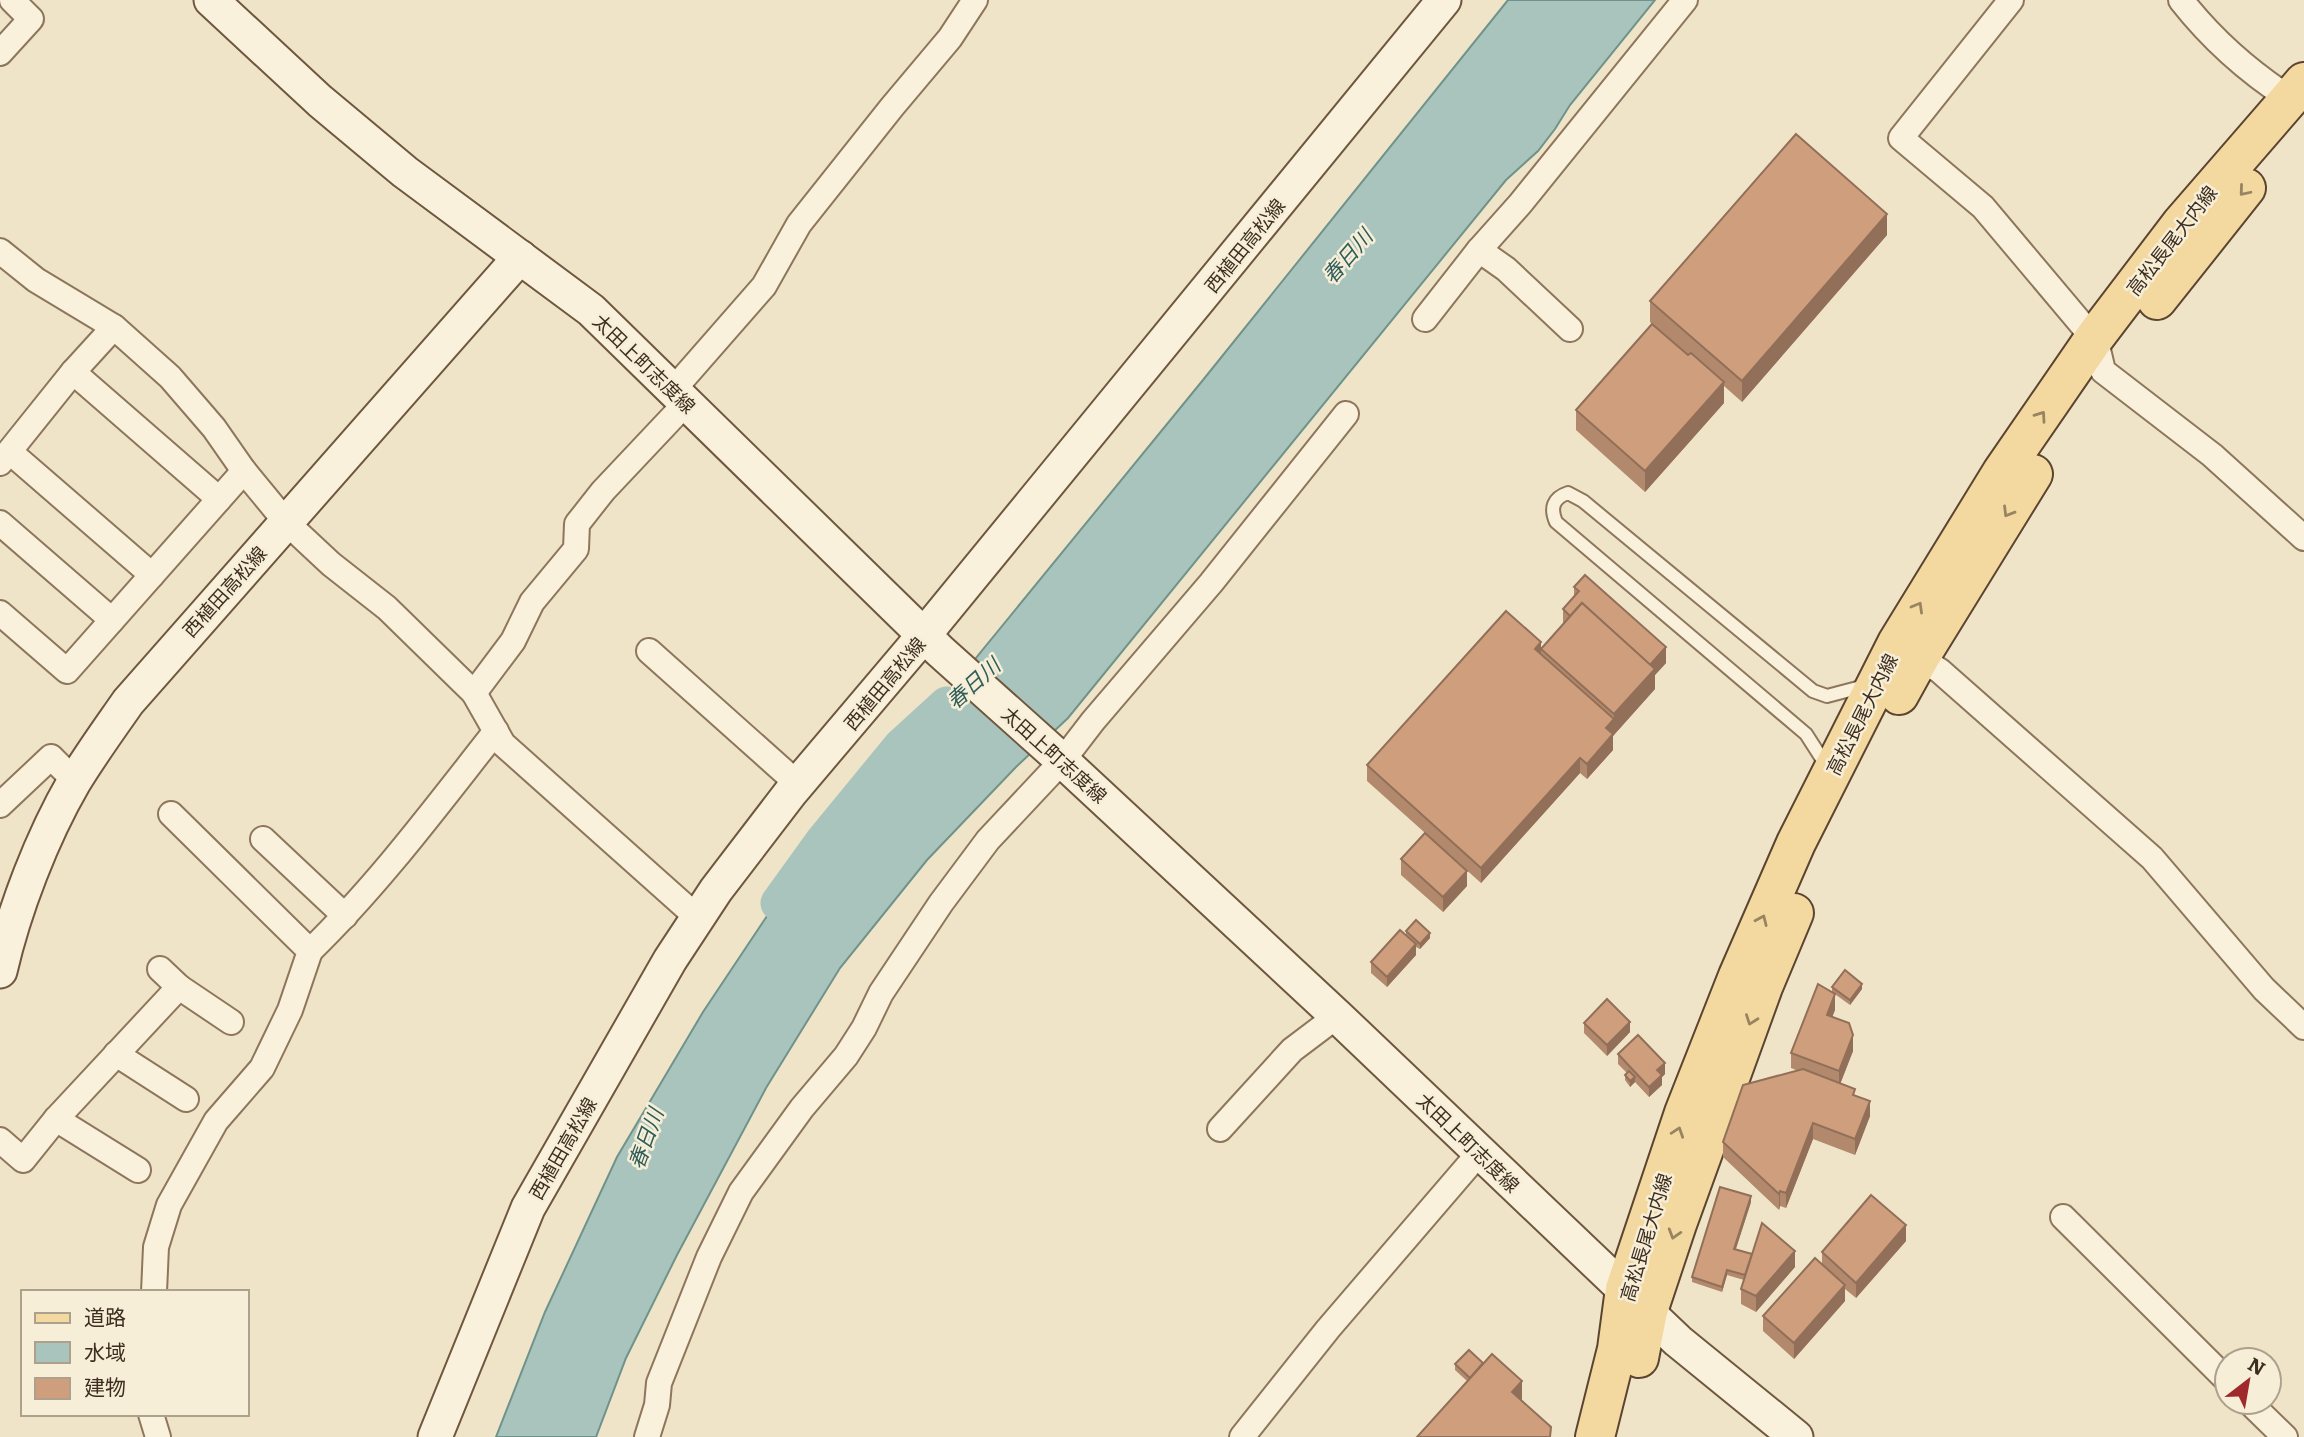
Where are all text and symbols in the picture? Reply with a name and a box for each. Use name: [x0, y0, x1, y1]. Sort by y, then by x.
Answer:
street label: 高松長尾大内線: [2119, 179, 2223, 301]
one-way arrow: [2240, 182, 2252, 195]
street label: 西植田高松線: [1197, 192, 1291, 298]
water label: 春日川: [1314, 220, 1380, 289]
street label: 太田上町志度線: [587, 307, 703, 419]
one-way arrow: [2033, 411, 2045, 424]
one-way arrow: [2004, 505, 2017, 518]
street label: 西植田高松線: [175, 539, 273, 643]
one-way arrow: [1910, 602, 1923, 614]
street label: 西植田高松線: [837, 630, 931, 736]
water label: 春日川: [938, 648, 1007, 715]
street label: 高松長尾大内線: [1818, 648, 1904, 780]
street label: 太田上町志度線: [996, 699, 1114, 809]
one-way arrow: [1754, 915, 1768, 928]
one-way arrow: [1745, 1013, 1759, 1025]
street label: 太田上町志度線: [1411, 1086, 1527, 1198]
street label: 西植田高松線: [521, 1092, 603, 1204]
water label: 春日川: [619, 1101, 670, 1173]
one-way arrow: [1670, 1126, 1684, 1138]
street label: 高松長尾大内線: [1612, 1169, 1678, 1305]
one-way arrow: [1667, 1228, 1682, 1240]
legend: [21, 1290, 248, 1416]
text: 道路: [84, 1300, 126, 1331]
text: 水域: [84, 1335, 126, 1366]
north arrow: [2213, 1346, 2283, 1416]
text: N: [2243, 1349, 2271, 1382]
text: 建物: [84, 1370, 126, 1401]

